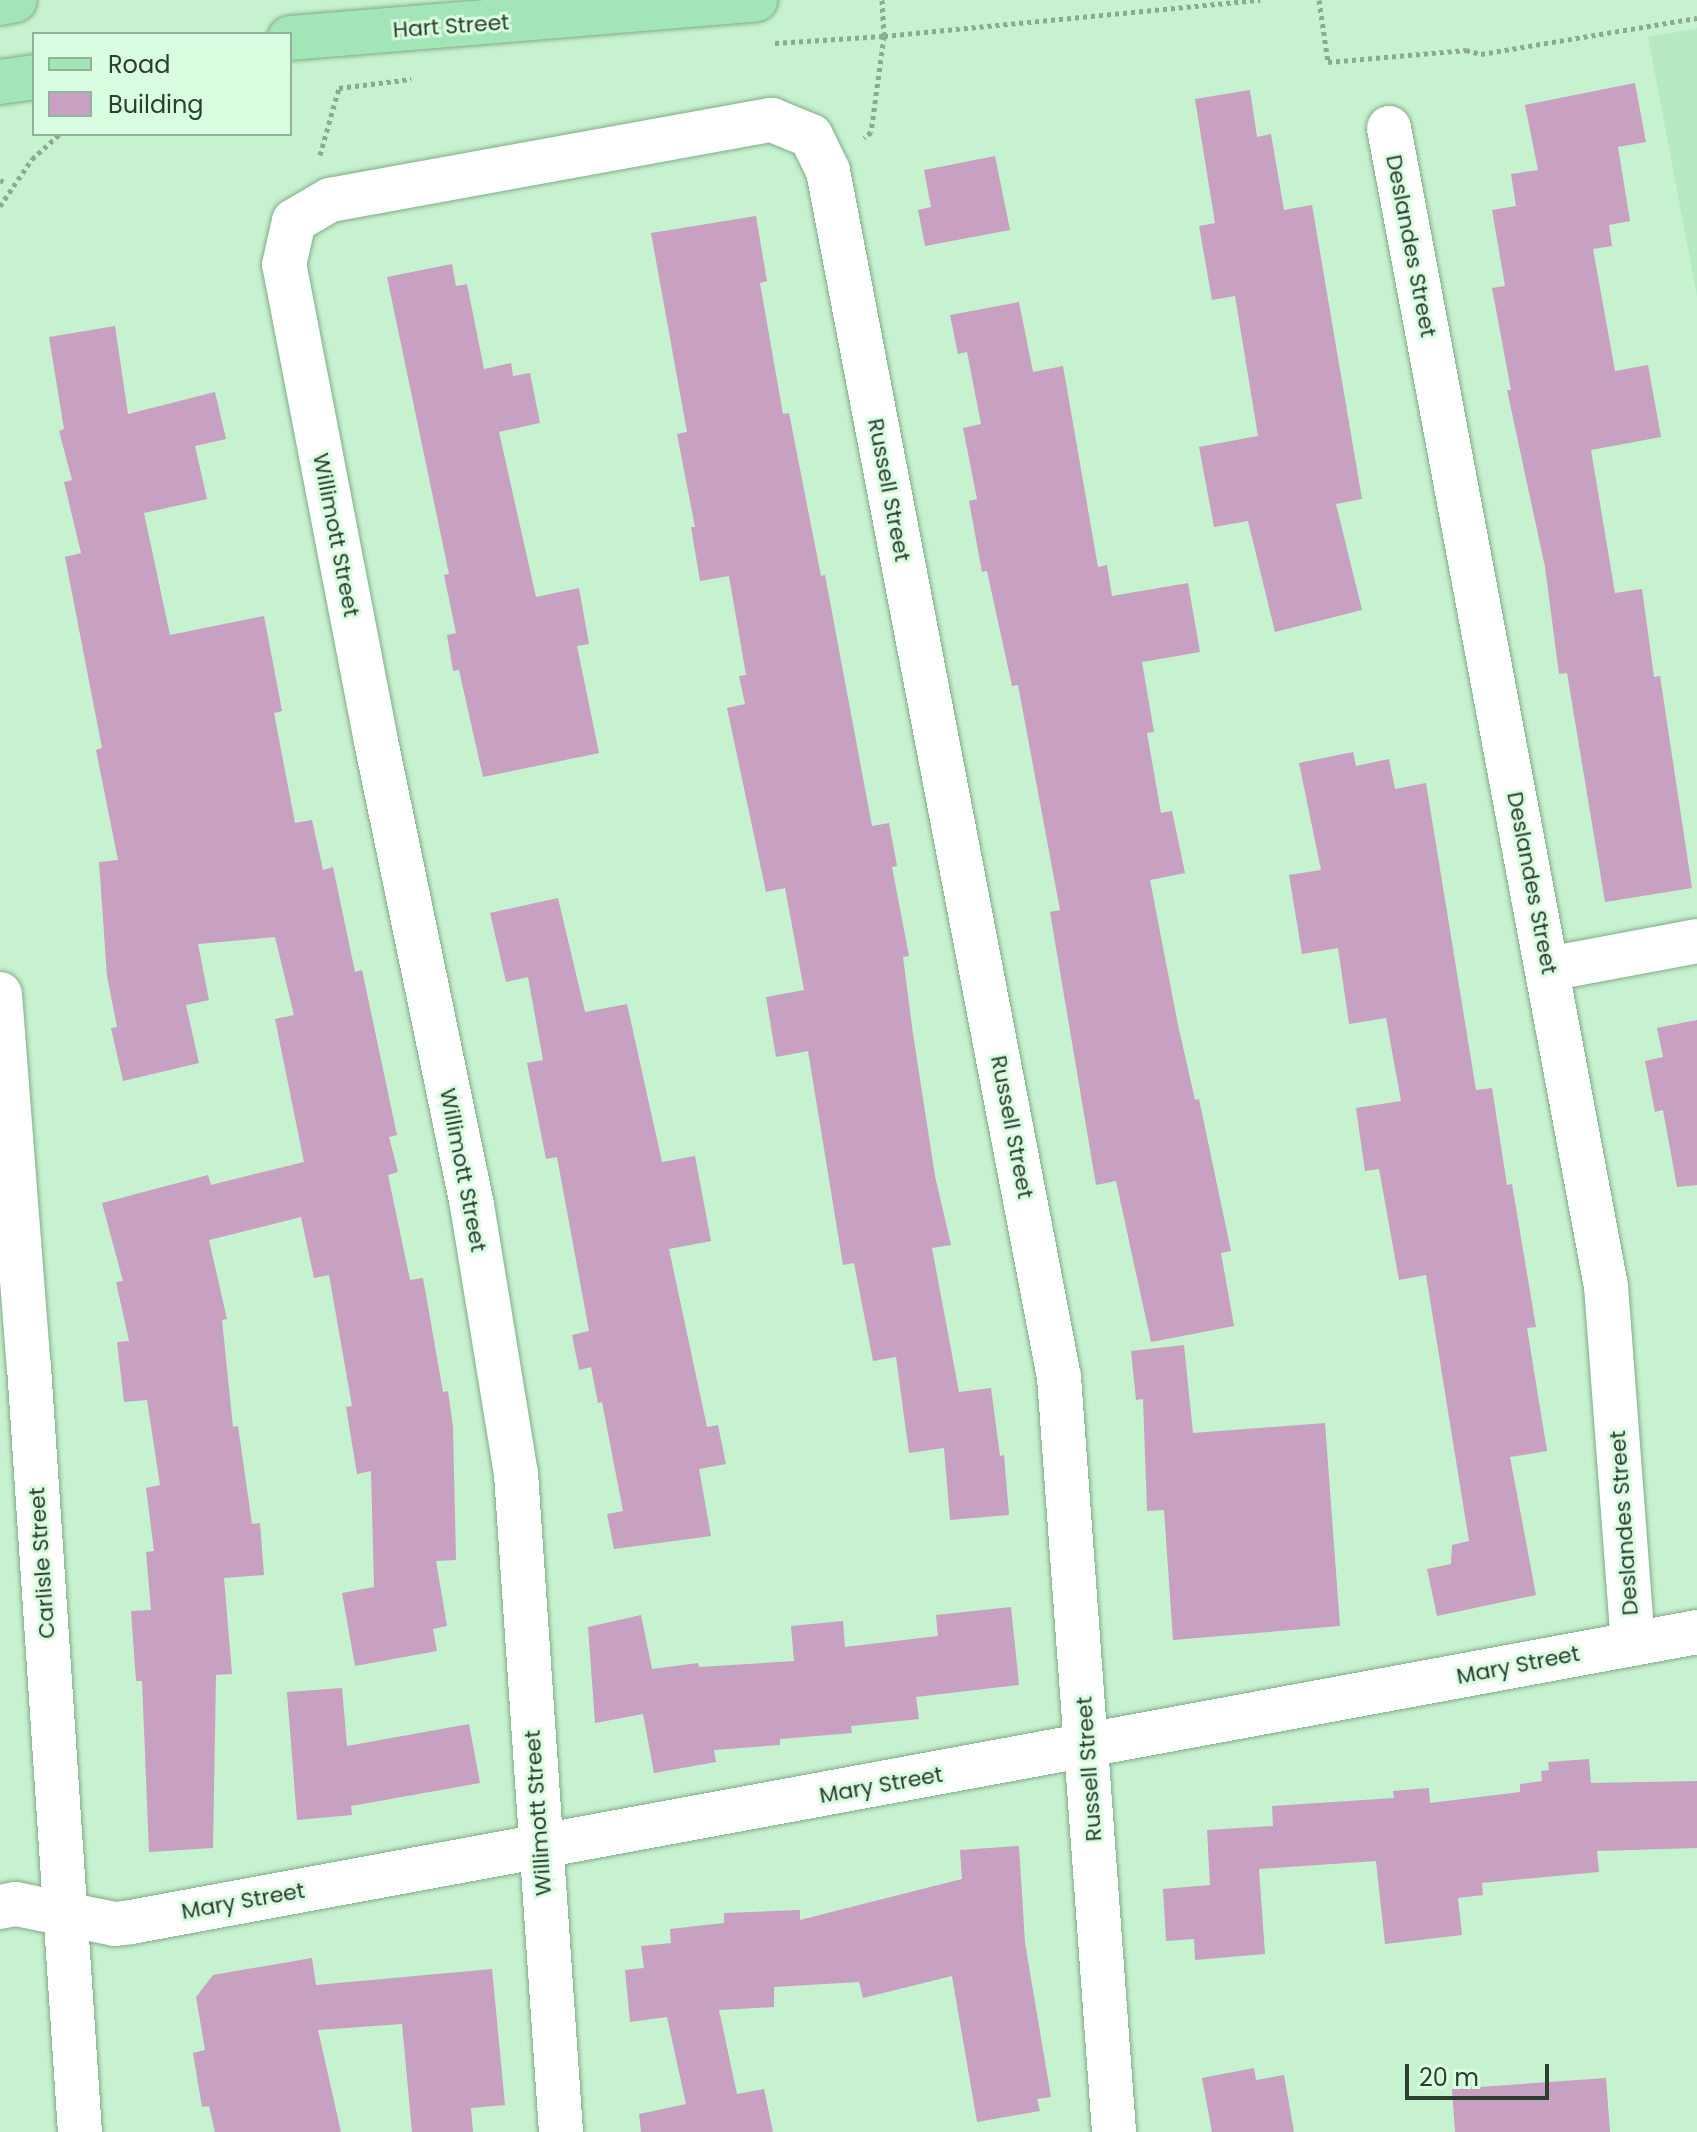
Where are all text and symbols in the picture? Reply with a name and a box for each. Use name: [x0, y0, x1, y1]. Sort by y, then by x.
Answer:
street label: Hart Street: [392, 9, 510, 43]
legend: [32, 32, 292, 136]
text: Road: [108, 48, 170, 81]
text: Building: [108, 88, 204, 121]
street label: Deslandes Street: [1380, 153, 1442, 339]
street label: Russell Street: [862, 416, 916, 564]
street label: Willimott Street: [307, 451, 365, 619]
street label: Deslandes Street: [1501, 790, 1563, 976]
street label: Russell Street: [985, 1053, 1039, 1201]
street label: Willimott Street: [434, 1086, 492, 1254]
street label: Deslandes Street: [1604, 1430, 1644, 1616]
street label: Carlisle Street: [24, 1486, 60, 1640]
street label: Mary Street: [1454, 1640, 1582, 1690]
street label: Russell Street: [1071, 1696, 1107, 1842]
street label: Willimott Street: [519, 1729, 557, 1897]
street label: Mary Street: [817, 1761, 945, 1809]
street label: Mary Street: [179, 1877, 307, 1925]
scale bar: [1409, 2048, 1553, 2098]
text: 20 m: [1419, 2061, 1479, 2094]

